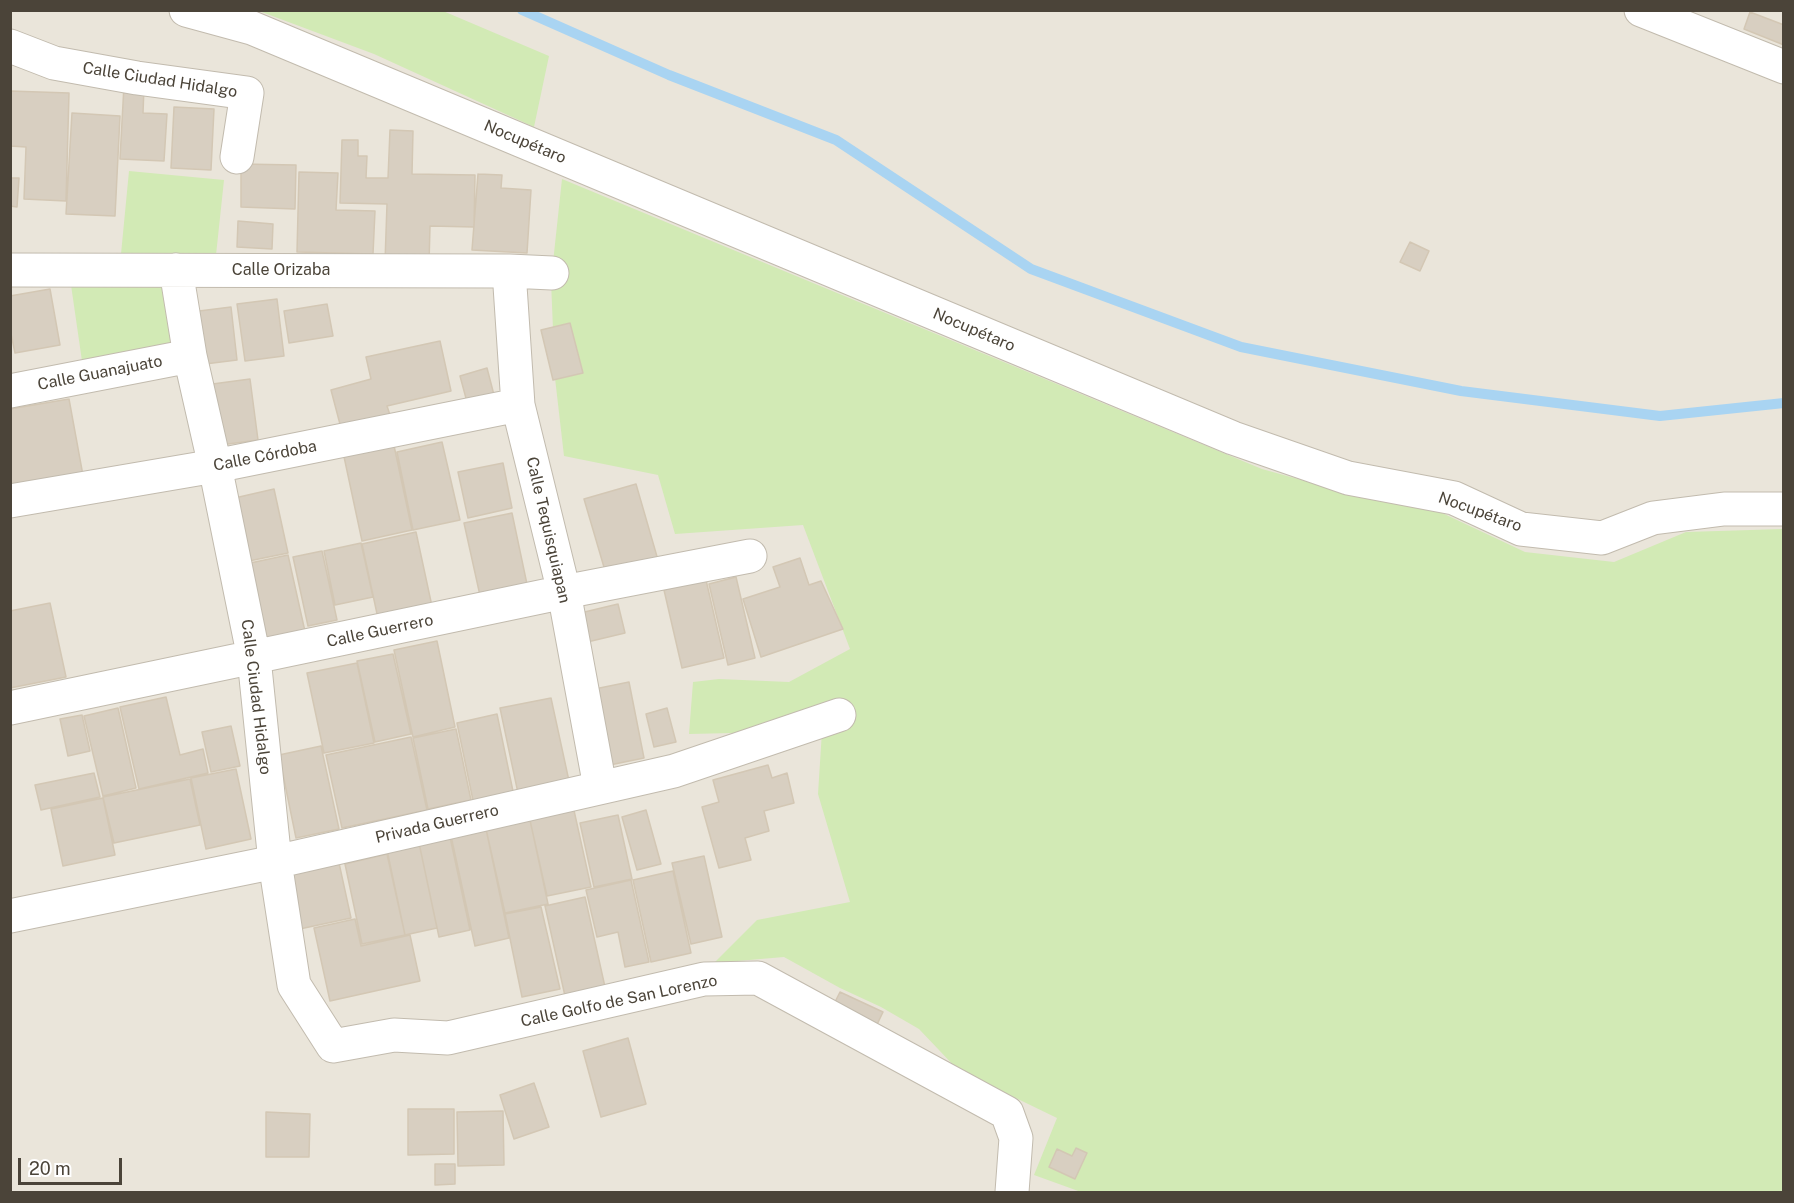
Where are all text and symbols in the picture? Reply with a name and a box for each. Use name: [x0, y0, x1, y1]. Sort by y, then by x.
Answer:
street label: Calle Ciudad Hidalgo: [81, 58, 239, 102]
street label: Nocupétaro: [481, 116, 569, 168]
street label: Calle Orizaba: [232, 260, 330, 280]
street label: Nocupétaro: [930, 304, 1018, 356]
street label: Calle Guanajuato: [36, 351, 164, 395]
street label: Calle Córdoba: [212, 437, 318, 475]
street label: Calle Tequisquiapan: [522, 455, 574, 605]
street label: Nocupétaro: [1436, 488, 1524, 536]
street label: Calle Guerrero: [325, 610, 435, 652]
street label: Calle Ciudad Hidalgo: [237, 618, 275, 776]
street label: Privada Guerrero: [373, 800, 501, 848]
street label: Calle Golfo de San Lorenzo: [519, 971, 719, 1031]
scale bar: [21, 1146, 124, 1184]
text: 20 m: [29, 1158, 71, 1179]

